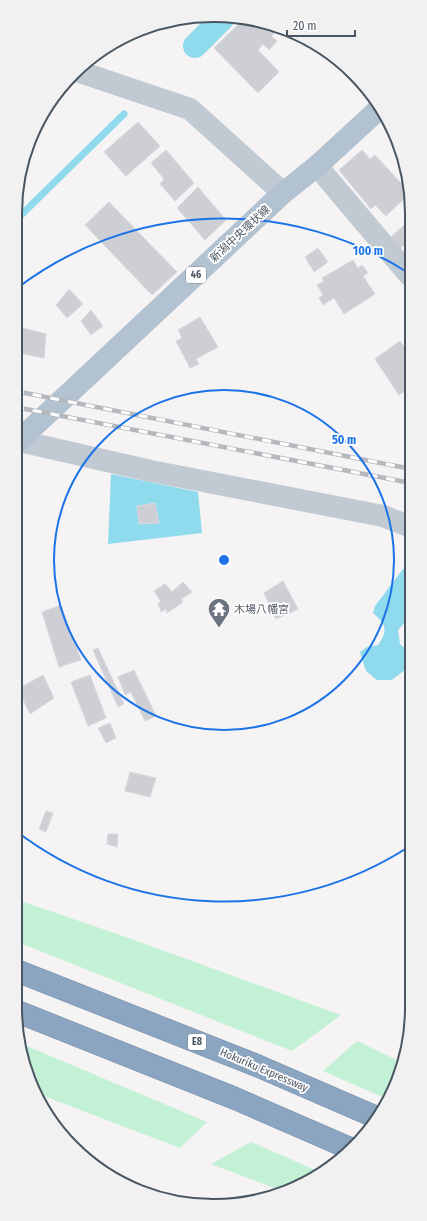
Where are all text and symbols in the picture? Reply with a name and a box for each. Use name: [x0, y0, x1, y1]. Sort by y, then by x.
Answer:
scale bar: [287, 12, 355, 38]
text: 20 m: [293, 19, 317, 33]
street label: 新潟中央環状線: [207, 203, 273, 265]
text: 100 m: [353, 244, 383, 258]
road number: 46: [186, 267, 206, 283]
text: 50 m: [332, 433, 356, 447]
centre of rings: [217, 553, 231, 567]
temple icon: 木場八幡宮: [206, 596, 232, 629]
place label: 木場八幡宮: [234, 603, 289, 616]
road number: E8: [188, 1034, 206, 1050]
street label: Hokuriku Expressway: [218, 1046, 310, 1094]

